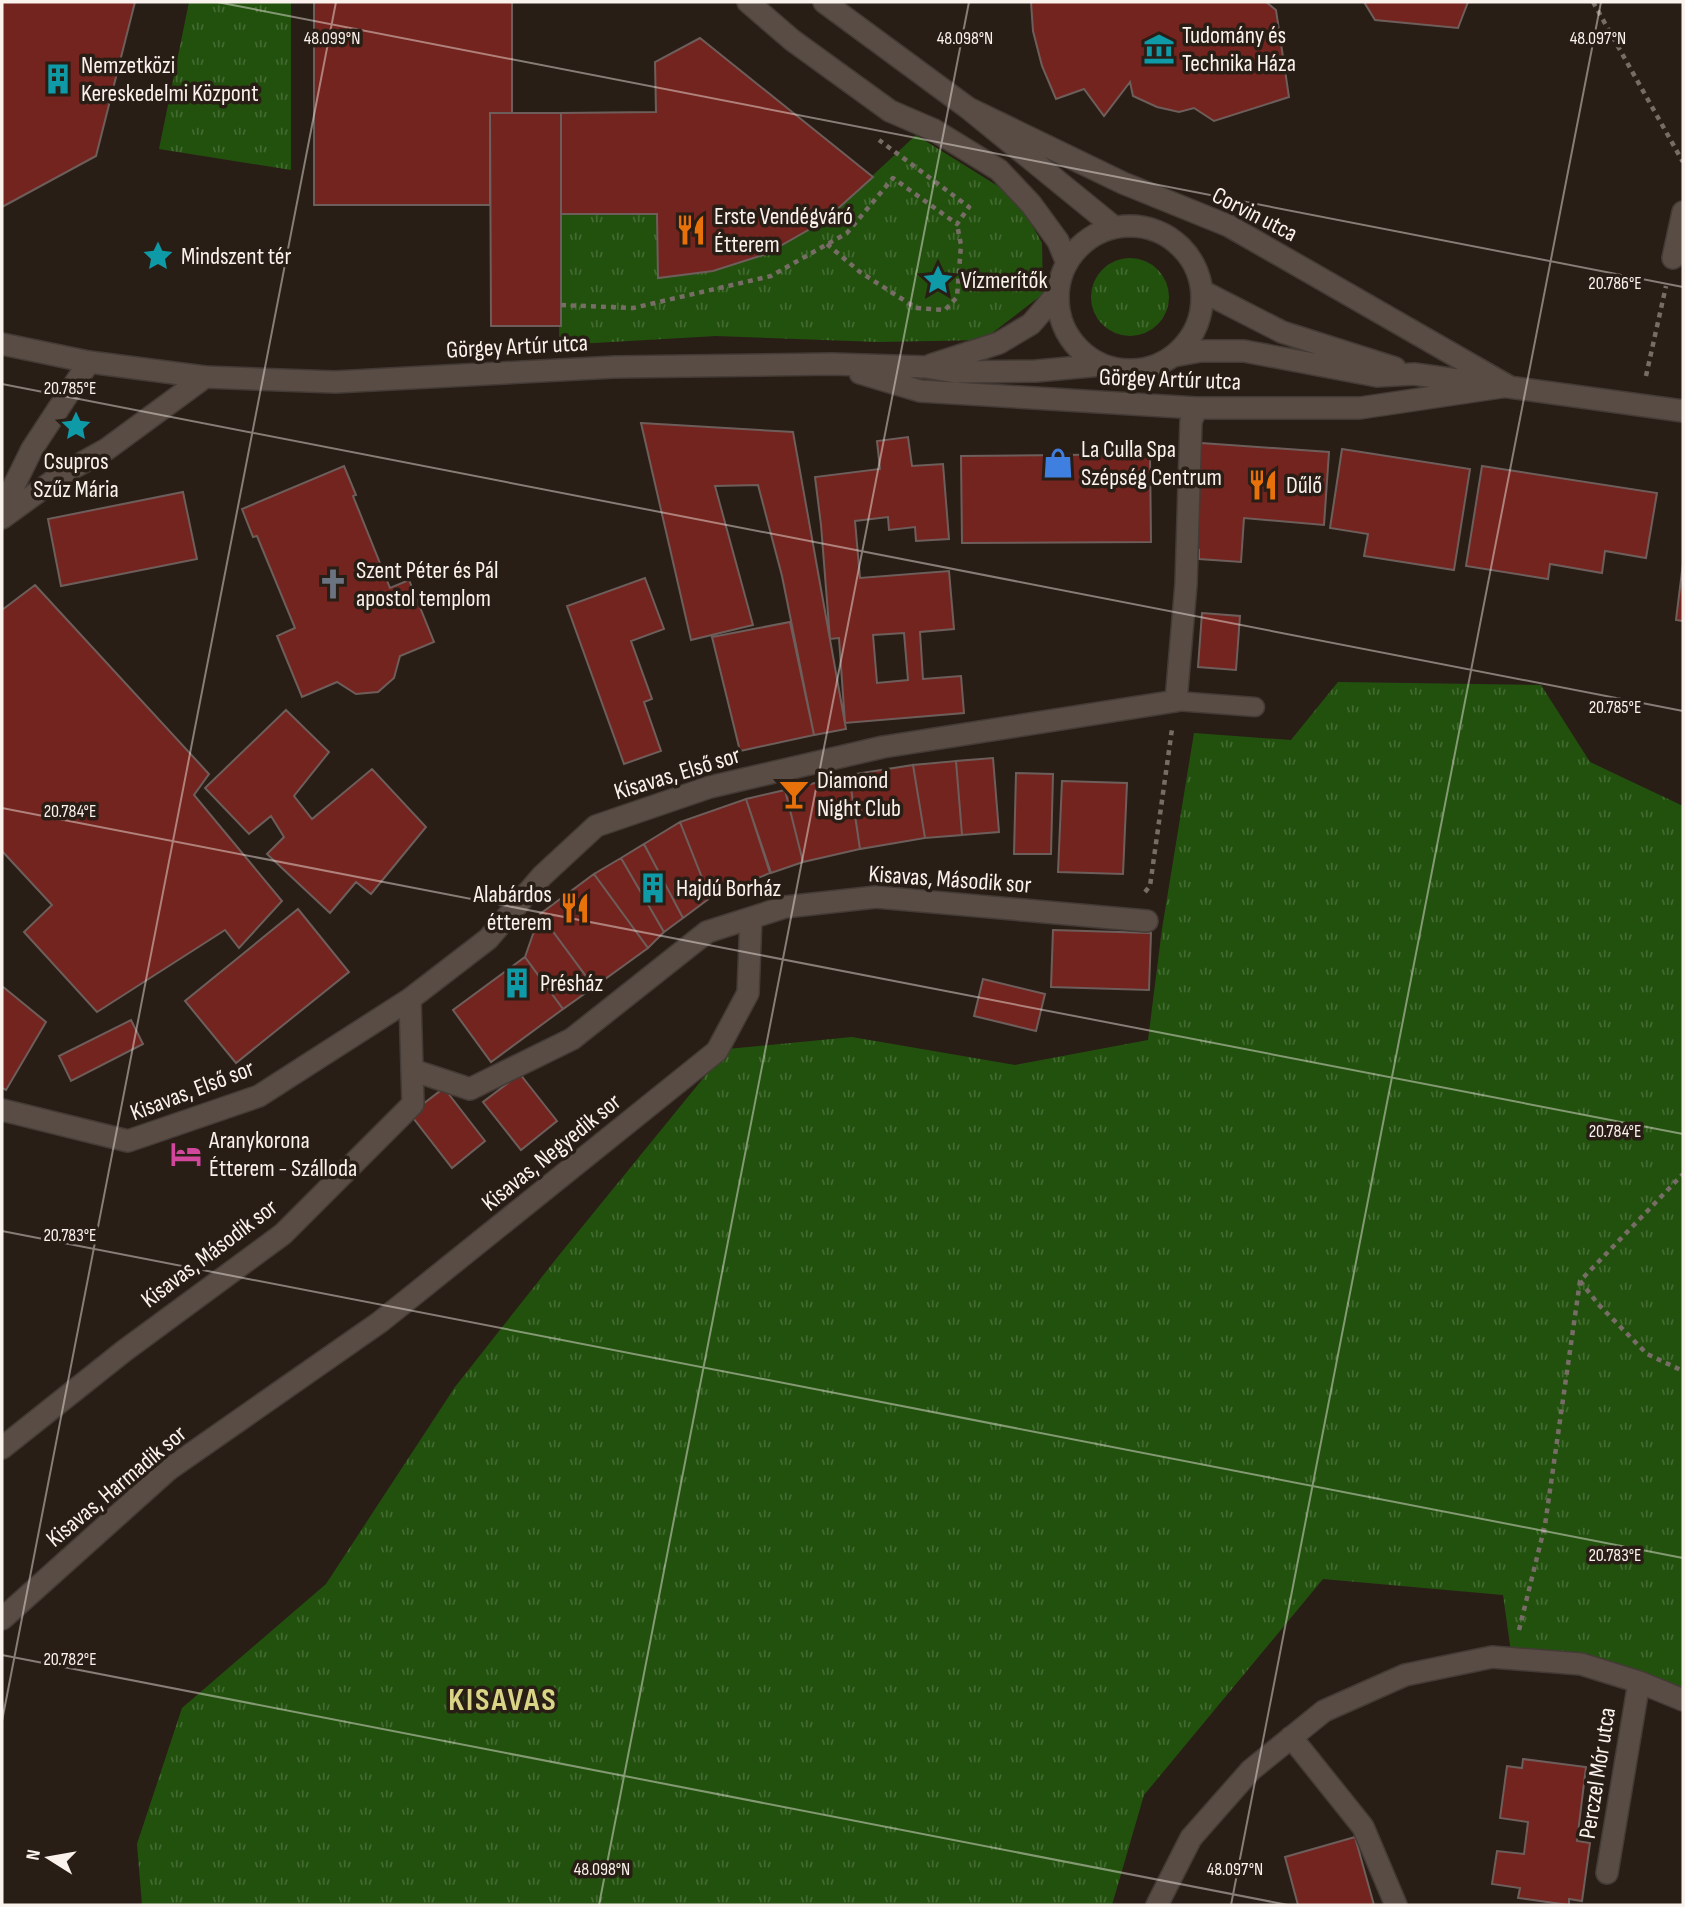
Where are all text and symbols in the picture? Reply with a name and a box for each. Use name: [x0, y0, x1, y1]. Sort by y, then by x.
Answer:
place label: Tudomány és Technika Háza: [1182, 21, 1296, 78]
text: 48.099°N: [304, 28, 360, 49]
text: 48.098°N: [937, 28, 993, 49]
text: 48.097°N: [1570, 28, 1626, 49]
museum icon: Tudomány és Technika Háza: [1142, 32, 1176, 66]
place label: Nemzetközi Kereskedelmi Központ: [81, 51, 259, 108]
building icon: Nemzetközi Kereskedelmi Központ: [41, 62, 75, 96]
street label: Corvin utca: [1207, 181, 1302, 248]
place label: Erste Vendégváró Étterem: [714, 202, 853, 259]
restaurant icon: Erste Vendégváró Étterem: [674, 213, 708, 247]
place icon: Mindszent tér: [141, 239, 175, 273]
place label: Mindszent tér: [181, 242, 291, 271]
place icon: Vízmerítők: [921, 263, 955, 297]
place label: Vízmerítők: [961, 266, 1048, 295]
text: 20.786°E: [1588, 273, 1642, 294]
street label: Görgey Artúr utca: [445, 328, 589, 365]
street label: Görgey Artúr utca: [1099, 363, 1241, 396]
text: 20.785°E: [44, 378, 96, 399]
place icon: Csupros Szűz Mária: [59, 409, 93, 443]
place label: La Culla Spa Szépség Centrum: [1081, 435, 1222, 492]
shop icon: La Culla Spa Szépség Centrum: [1041, 446, 1075, 480]
place label: Csupros Szűz Mária: [33, 447, 119, 504]
restaurant icon: Dűlő: [1246, 468, 1280, 502]
place label: Dűlő: [1286, 471, 1322, 500]
place label: Szent Péter és Pál apostol templom: [356, 556, 499, 613]
church icon: Szent Péter és Pál apostol templom: [316, 567, 350, 601]
text: 20.785°E: [1589, 697, 1641, 718]
street label: Kisavas, Első sor: [611, 741, 744, 806]
place label: Diamond Night Club: [817, 766, 901, 823]
bar icon: Diamond Night Club: [777, 777, 811, 811]
text: 20.784°E: [44, 801, 96, 822]
street label: Kisavas, Második sor: [868, 859, 1032, 900]
building icon: Hajdú Borház: [636, 871, 670, 905]
place label: Hajdú Borház: [676, 874, 782, 903]
place label: Alabárdos étterem: [472, 880, 552, 937]
restaurant icon: Alabárdos étterem: [558, 891, 592, 925]
building icon: Présház: [500, 966, 534, 1000]
place label: Présház: [540, 969, 603, 998]
street label: Kisavas, Első sor: [126, 1054, 258, 1127]
street label: Kisavas, Negyedik sor: [476, 1087, 627, 1217]
text: 20.784°E: [1589, 1121, 1641, 1142]
place label: Aranykorona Étterem - Szálloda: [208, 1126, 357, 1183]
hotel icon: Aranykorona Étterem - Szálloda: [169, 1137, 203, 1171]
street label: Kisavas, Második sor: [135, 1193, 283, 1314]
text: 20.783°E: [43, 1225, 97, 1246]
street label: Kisavas, Harmadik sor: [40, 1419, 192, 1553]
text: 20.783°E: [1588, 1545, 1642, 1566]
text: 20.782°E: [43, 1649, 97, 1670]
district label: KISAVAS: [448, 1681, 558, 1720]
street label: Perczel Mór utca: [1573, 1705, 1622, 1841]
north arrow: [14, 1823, 84, 1893]
text: N: [22, 1848, 46, 1862]
text: 48.098°N: [574, 1859, 630, 1880]
text: 48.097°N: [1207, 1859, 1263, 1880]

